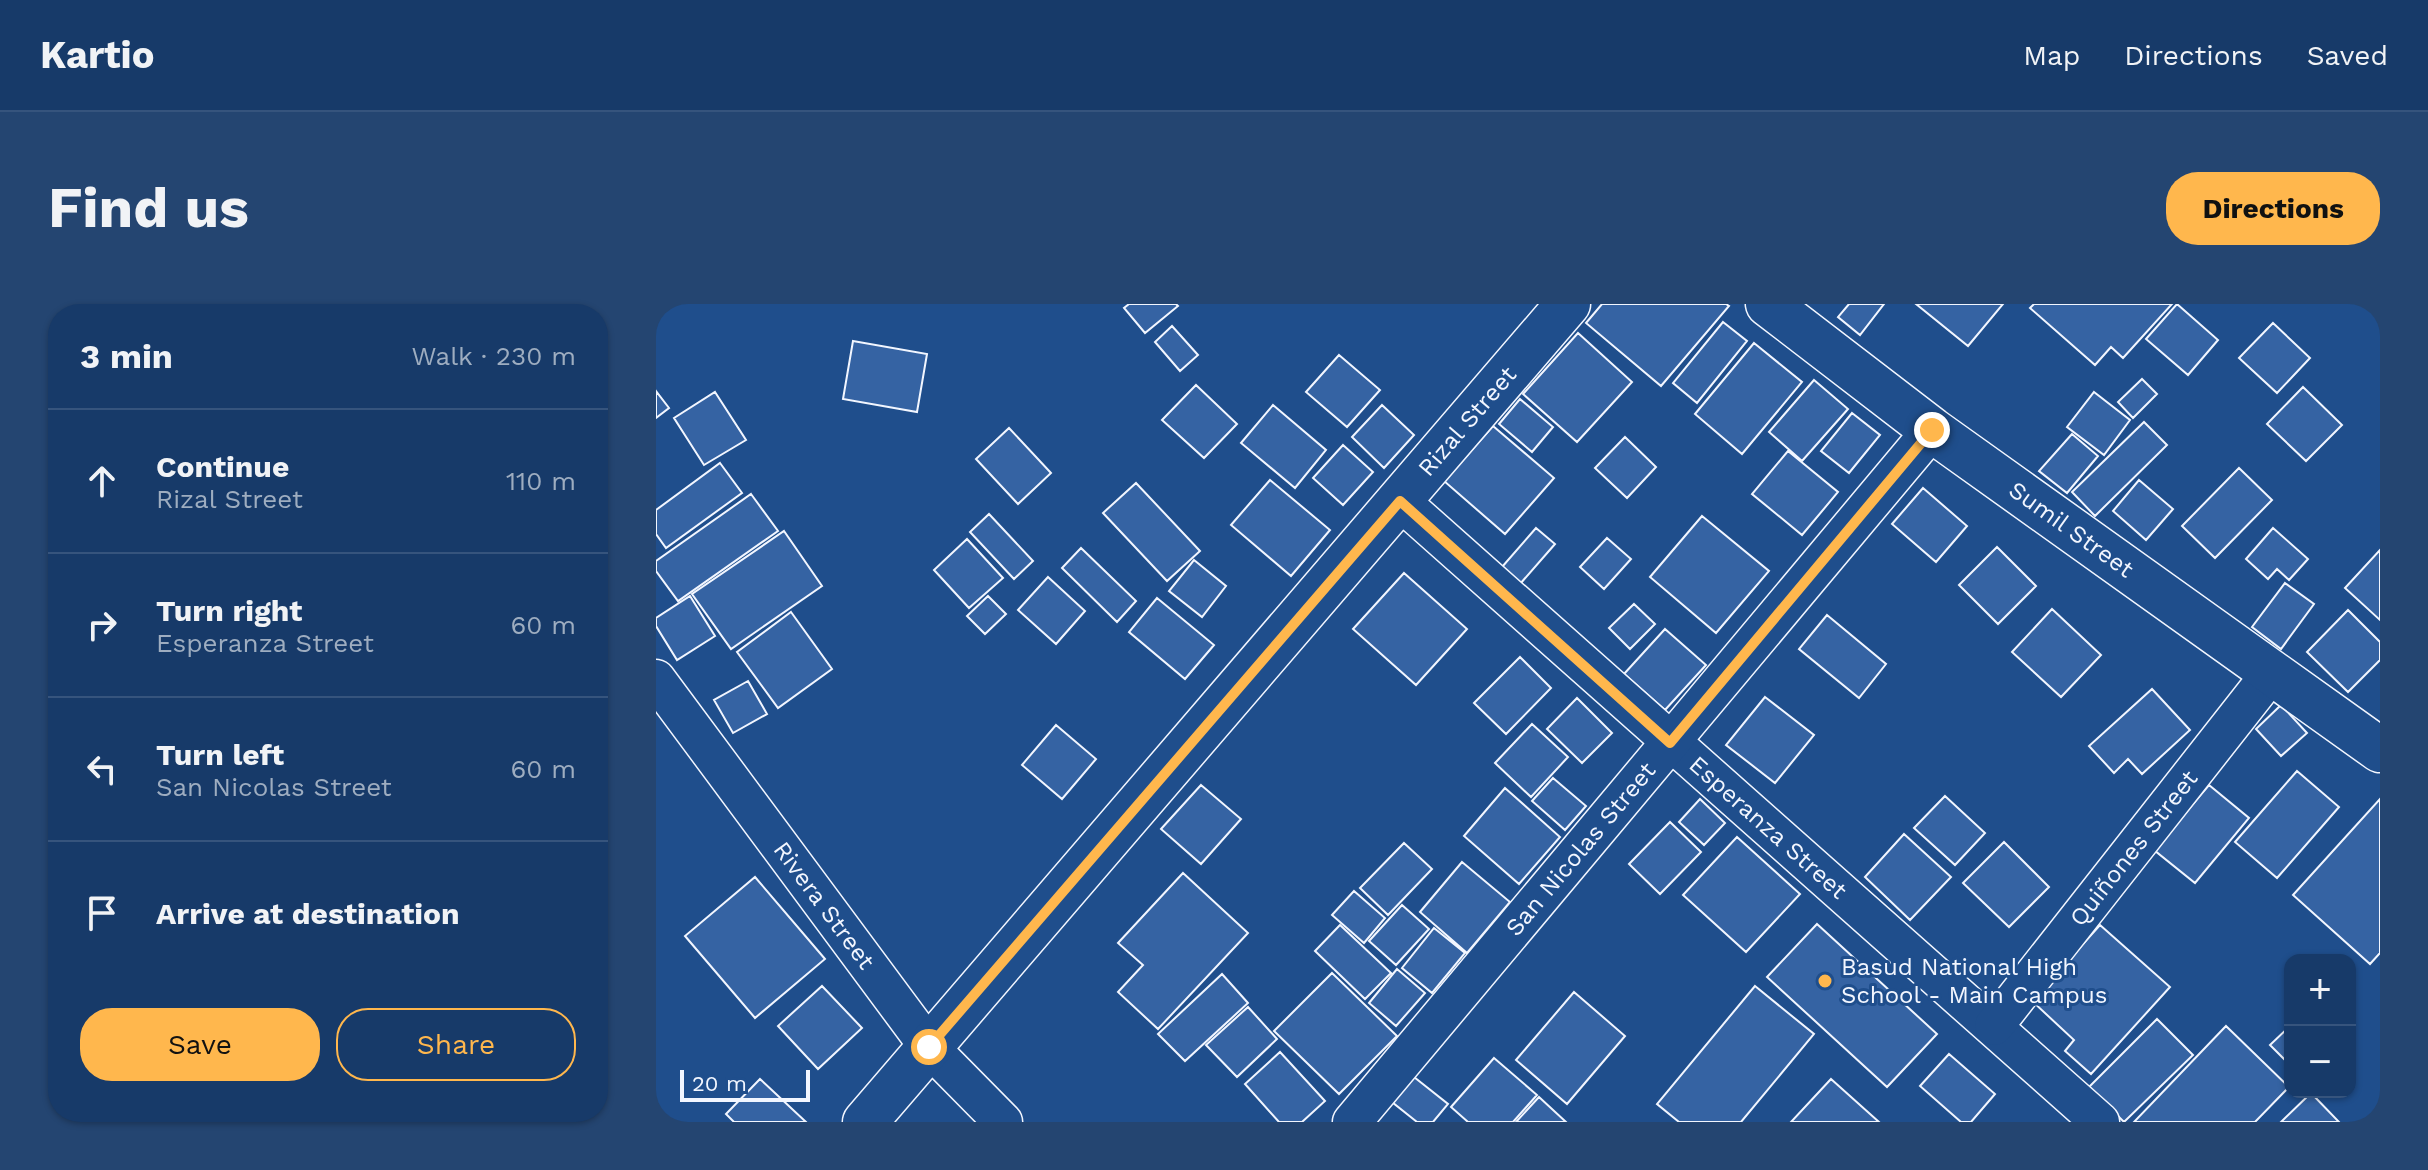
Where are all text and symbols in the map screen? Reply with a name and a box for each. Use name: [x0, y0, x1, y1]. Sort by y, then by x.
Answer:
text: Kartio: [40, 33, 154, 77]
text: Map: [2023, 39, 2080, 72]
text: Directions: [2124, 39, 2263, 72]
text: Saved: [2307, 39, 2388, 72]
button: Directions: [2166, 172, 2380, 245]
text: Find us: [48, 175, 249, 241]
text: 3 min: [80, 336, 173, 376]
text: Walk · 230 m: [411, 341, 576, 371]
street label: Rizal Street: [1412, 361, 1522, 482]
route end: [1914, 412, 1950, 448]
text: Continue: [156, 449, 289, 484]
icon: ahead: [80, 459, 124, 503]
text: 110 m: [506, 466, 576, 496]
street label: Sumil Street: [2004, 476, 2139, 583]
text: Rizal Street: [156, 484, 303, 514]
text: Turn right: [156, 593, 302, 628]
icon: right: [80, 603, 124, 647]
text: 60 m: [510, 610, 576, 640]
text: Esperanza Street: [156, 628, 374, 658]
text: Turn left: [156, 737, 284, 772]
icon: left: [80, 747, 124, 791]
street label: Esperanza Street: [1684, 750, 1853, 905]
text: 60 m: [510, 754, 576, 784]
street label: San Nicolas Street: [1500, 757, 1661, 942]
street label: Quiñones Street: [2064, 765, 2203, 932]
text: San Nicolas Street: [156, 772, 392, 802]
street label: Rivera Street: [768, 836, 880, 975]
icon: arrive: [80, 891, 124, 935]
text: Arrive at destination: [156, 896, 460, 931]
place label: Basud National High School - Main Campus: [1841, 953, 2107, 1009]
map controls: [2284, 954, 2356, 1098]
button: +: [2284, 954, 2356, 1026]
marker: Basud National High School - Main Campus: [1816, 972, 1834, 990]
button: Save: [80, 1008, 320, 1081]
button: Share: [336, 1008, 576, 1081]
button: −: [2284, 1026, 2356, 1098]
route start: [911, 1029, 947, 1065]
scale bar: [680, 1066, 810, 1102]
text: 20 m: [692, 1071, 747, 1096]

